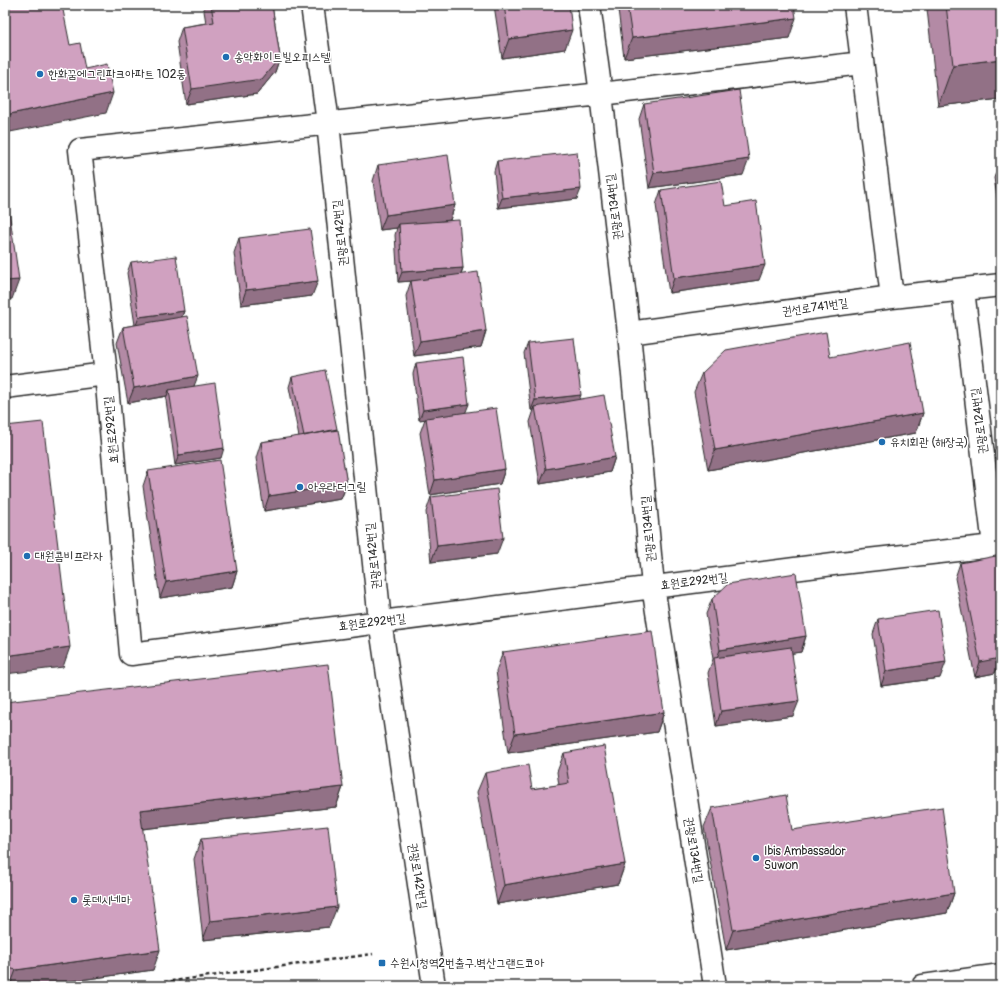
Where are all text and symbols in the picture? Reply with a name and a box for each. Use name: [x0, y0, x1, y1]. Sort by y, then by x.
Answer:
place label: 송악화이트빌오피스텔: [234, 50, 331, 65]
marker: 송악화이트빌오피스텔: [221, 52, 231, 62]
place label: 한화꿈에그린파크아파트 102동: [48, 67, 186, 82]
marker: 한화꿈에그린파크아파트 102동: [35, 69, 45, 79]
street label: 권광로134번길: [603, 173, 626, 241]
street label: 권광로142번길: [330, 199, 351, 267]
street label: 권선로741번길: [781, 295, 849, 320]
street label: 권광로124번길: [968, 387, 991, 455]
street label: 효원로292번길: [101, 395, 122, 464]
place label: 유치회관 (해장국): [890, 435, 968, 450]
marker: 유치회관 (해장국): [877, 437, 887, 447]
place label: 아우라더그릴: [308, 480, 366, 495]
marker: 아우라더그릴: [295, 482, 305, 492]
street label: 권광로134번길: [638, 495, 659, 563]
street label: 권광로142번길: [363, 522, 384, 590]
place label: 대원콤비프라자: [35, 549, 103, 564]
marker: 대원콤비프라자: [22, 551, 32, 561]
street label: 효원로292번길: [659, 570, 729, 593]
street label: 효원로292번길: [337, 611, 407, 634]
street label: 권광로134번길: [681, 816, 706, 884]
street label: 권광로142번길: [405, 842, 430, 910]
place label: Ibis Ambassador Suwon: [764, 844, 846, 873]
marker: Ibis Ambassador Suwon: [751, 853, 761, 863]
place label: 롯데시네마: [82, 893, 131, 908]
marker: 롯데시네마: [69, 895, 79, 905]
place label: 수원시청역2번출구.벽산그랜드코아: [390, 956, 545, 971]
marker: 수원시청역2번출구.벽산그랜드코아: [377, 958, 387, 968]

